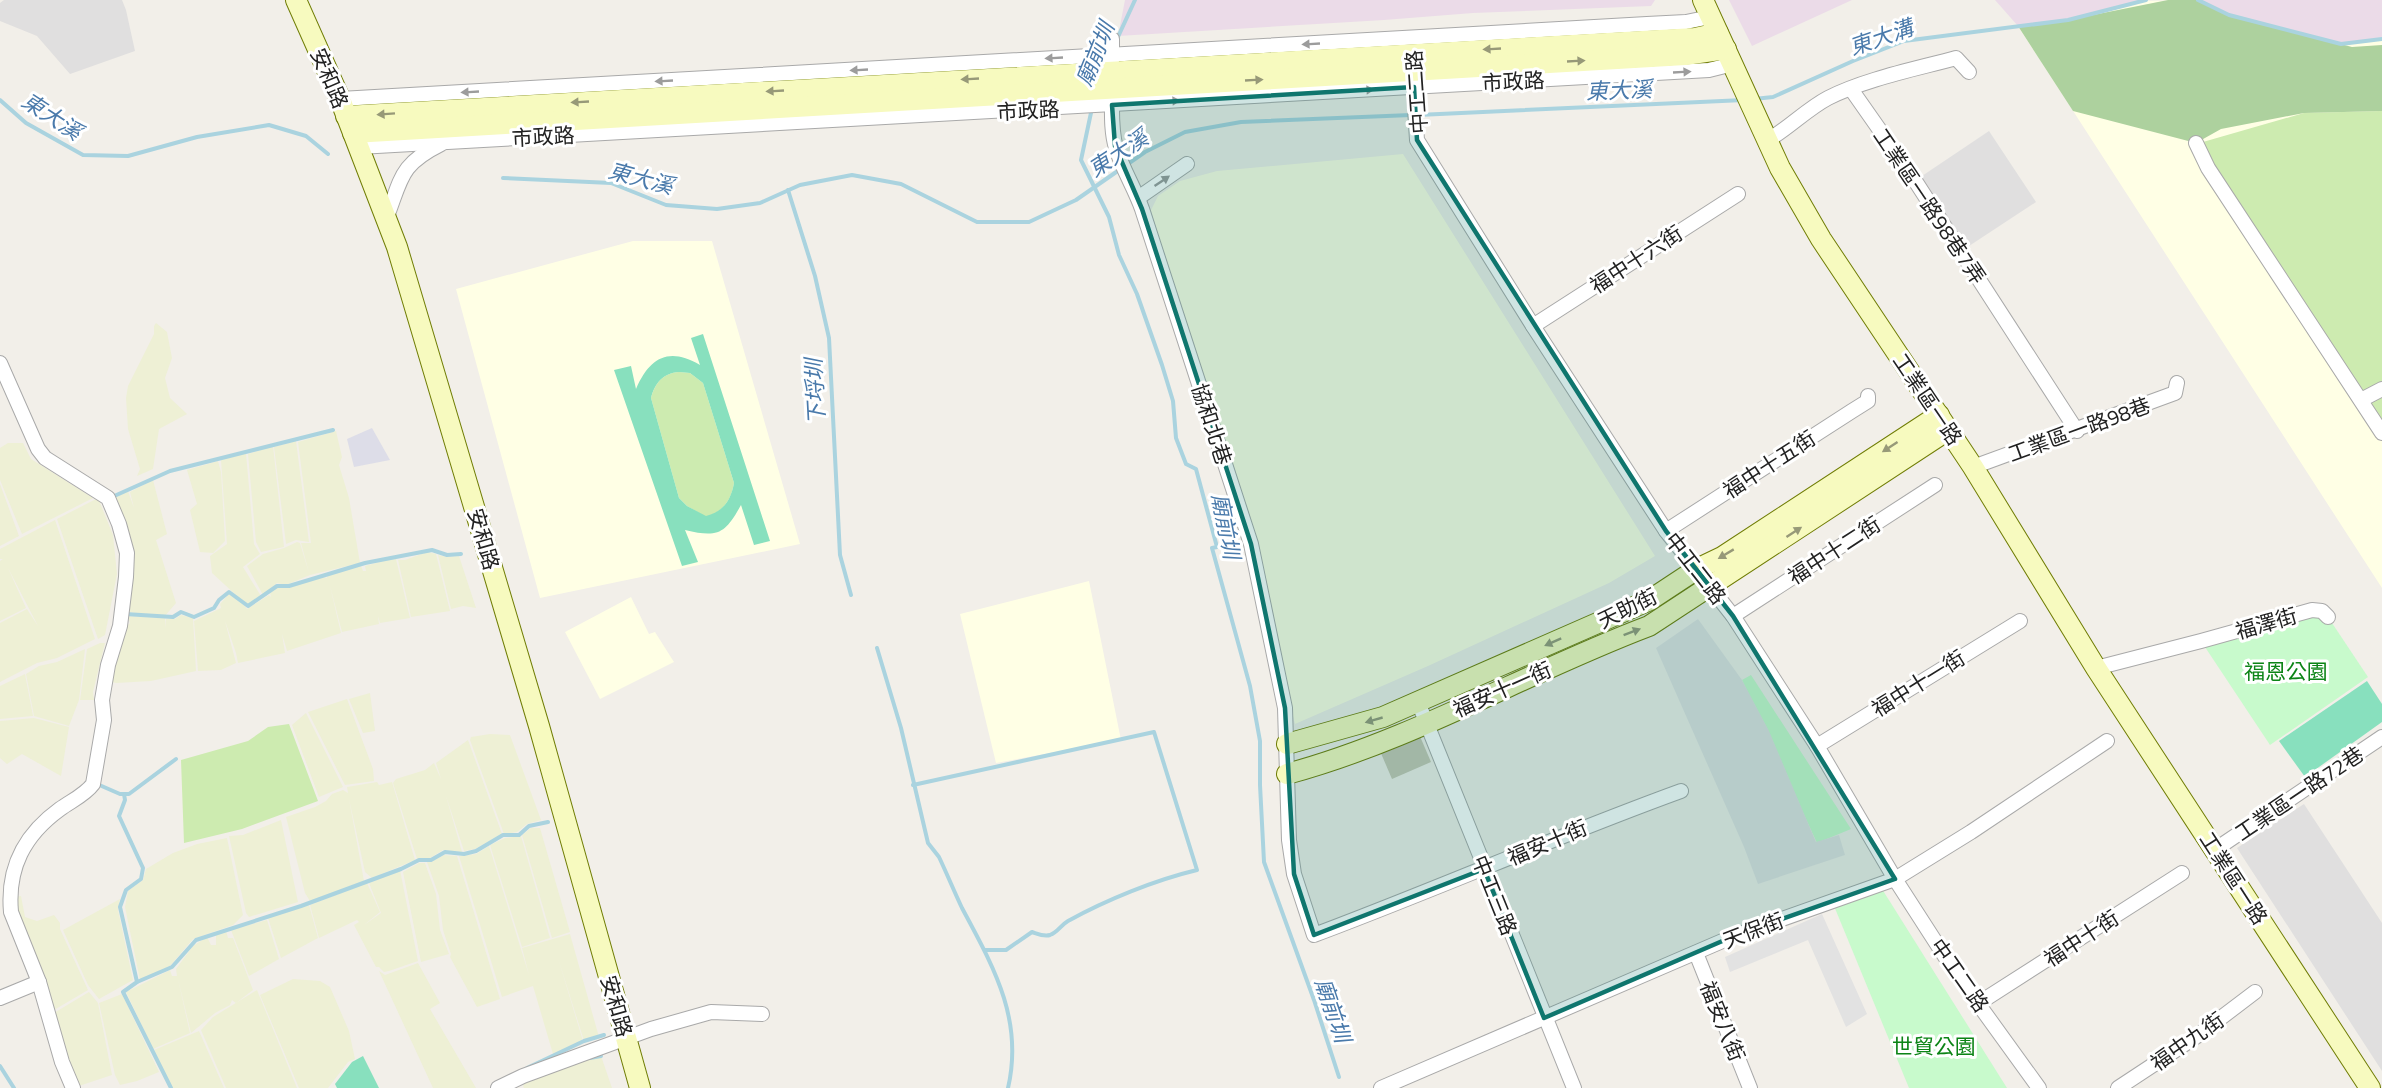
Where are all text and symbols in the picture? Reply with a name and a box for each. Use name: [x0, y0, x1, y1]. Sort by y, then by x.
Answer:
water label: 東大溝: [1844, 9, 1921, 64]
water label: 廟前圳: [1067, 14, 1124, 91]
one-way arrow: [1302, 39, 1321, 48]
street label: 安和路: [303, 43, 357, 113]
one-way arrow: [1483, 44, 1502, 54]
street label: 中工二路: [1397, 49, 1435, 135]
one-way arrow: [1044, 54, 1063, 63]
one-way arrow: [1567, 57, 1586, 66]
street label: 市政路: [1481, 63, 1545, 99]
one-way arrow: [850, 65, 869, 74]
one-way arrow: [1672, 67, 1691, 76]
water label: 東大溪: [1585, 72, 1656, 108]
one-way arrow: [960, 75, 979, 84]
one-way arrow: [1245, 75, 1264, 85]
one-way arrow: [655, 76, 674, 85]
water label: 東大溪: [15, 84, 91, 150]
one-way arrow: [1356, 85, 1375, 94]
one-way arrow: [766, 86, 785, 95]
one-way arrow: [460, 87, 479, 97]
street label: 市政路: [996, 92, 1060, 128]
one-way arrow: [571, 97, 590, 107]
one-way arrow: [1161, 97, 1180, 106]
one-way arrow: [376, 109, 395, 118]
street label: 市政路: [511, 118, 575, 154]
water label: 東大溪: [1081, 119, 1157, 185]
street label: 工業區一路98巷7弄: [1866, 121, 1994, 291]
water label: 東大溪: [605, 153, 680, 204]
one-way arrow: [1154, 175, 1170, 187]
street label: 福中十六街: [1583, 217, 1689, 301]
street label: 工業區一路: [1885, 347, 1971, 451]
water label: 下埒圳: [796, 355, 834, 426]
street label: 協和北巷: [1184, 379, 1240, 469]
street label: 工業區一路98巷: [2003, 388, 2155, 470]
street label: 福中十五街: [1716, 422, 1822, 506]
one-way arrow: [1882, 441, 1898, 453]
water label: 廟前圳: [1203, 490, 1250, 565]
street label: 安和路: [460, 504, 508, 574]
street label: 福中十二街: [1781, 508, 1887, 592]
street label: 中工二路: [1658, 525, 1734, 611]
one-way arrow: [1786, 527, 1802, 538]
one-way arrow: [1718, 548, 1734, 559]
street label: 天助街: [1592, 580, 1662, 636]
street label: 福澤街: [2231, 599, 2301, 647]
one-way arrow: [1623, 627, 1641, 636]
one-way arrow: [1544, 637, 1562, 647]
street label: 福中十一街: [1865, 642, 1971, 724]
street label: 福安十一街: [1448, 653, 1556, 725]
park label: 福恩公園: [2244, 655, 2328, 687]
one-way arrow: [1365, 715, 1383, 725]
street label: 工業區一路72巷: [2228, 738, 2370, 848]
street label: 福安十街: [1502, 811, 1592, 873]
street label: 工業區一路: [2192, 825, 2276, 931]
street label: 中工三路: [1464, 850, 1526, 940]
street label: 福中十街: [2037, 902, 2125, 974]
street label: 天保街: [1718, 904, 1788, 956]
street label: 中工二路: [1923, 931, 1997, 1019]
street label: 安和路: [593, 971, 641, 1041]
water label: 廟前圳: [1306, 973, 1361, 1050]
street label: 福安八街: [1692, 976, 1754, 1066]
street label: 福中九街: [2143, 1004, 2231, 1078]
park label: 世貿公園: [1892, 1030, 1976, 1062]

